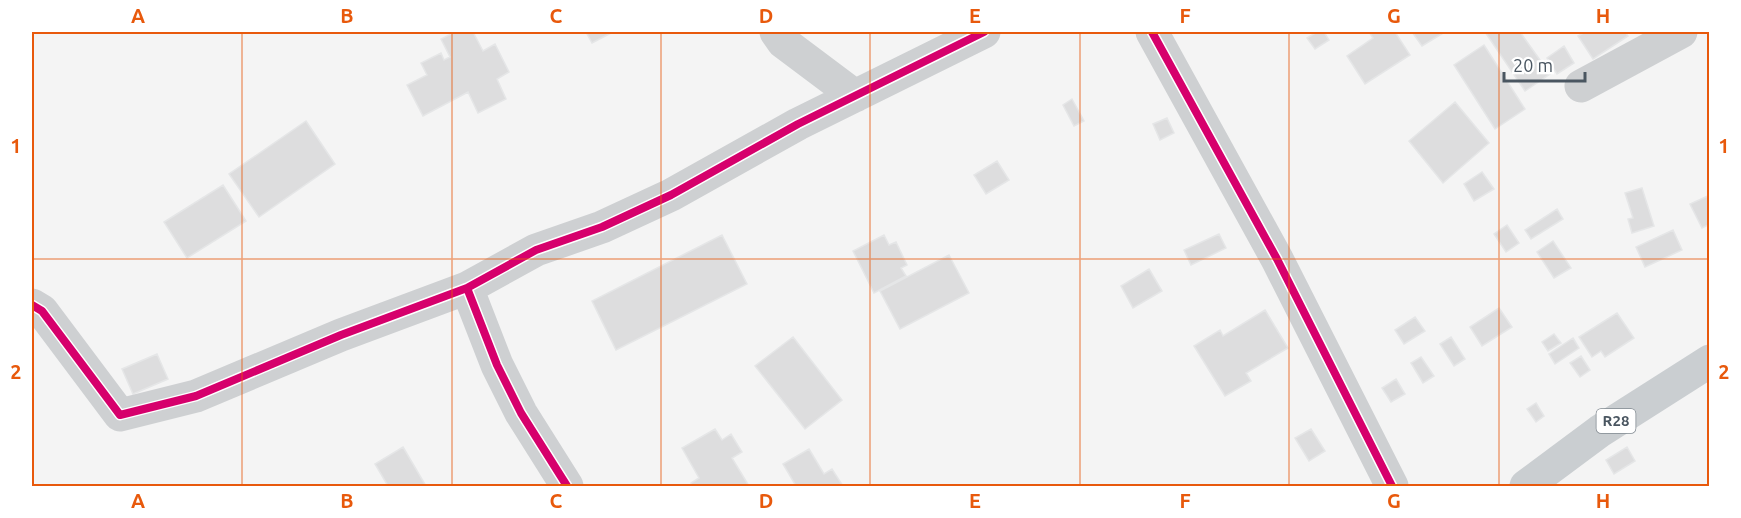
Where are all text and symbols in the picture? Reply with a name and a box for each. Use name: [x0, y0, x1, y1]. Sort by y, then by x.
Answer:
text: A: [131, 4, 145, 27]
text: B: [340, 4, 354, 27]
text: C: [550, 4, 563, 27]
text: D: [759, 4, 773, 27]
text: E: [969, 4, 981, 27]
text: F: [1179, 4, 1191, 27]
text: G: [1387, 4, 1401, 27]
text: H: [1596, 4, 1610, 27]
scale bar: [1504, 45, 1585, 83]
text: 20 m: [1513, 55, 1553, 75]
text: 1: [10, 134, 22, 157]
text: 1: [1718, 134, 1730, 157]
text: 2: [10, 360, 22, 383]
text: 2: [1718, 360, 1730, 383]
road number: R28: [1596, 409, 1636, 433]
text: A: [131, 489, 145, 512]
text: B: [340, 489, 354, 512]
text: C: [550, 489, 563, 512]
text: D: [759, 489, 773, 512]
text: E: [969, 489, 981, 512]
text: F: [1179, 489, 1191, 512]
text: G: [1387, 489, 1401, 512]
text: H: [1596, 489, 1610, 512]

